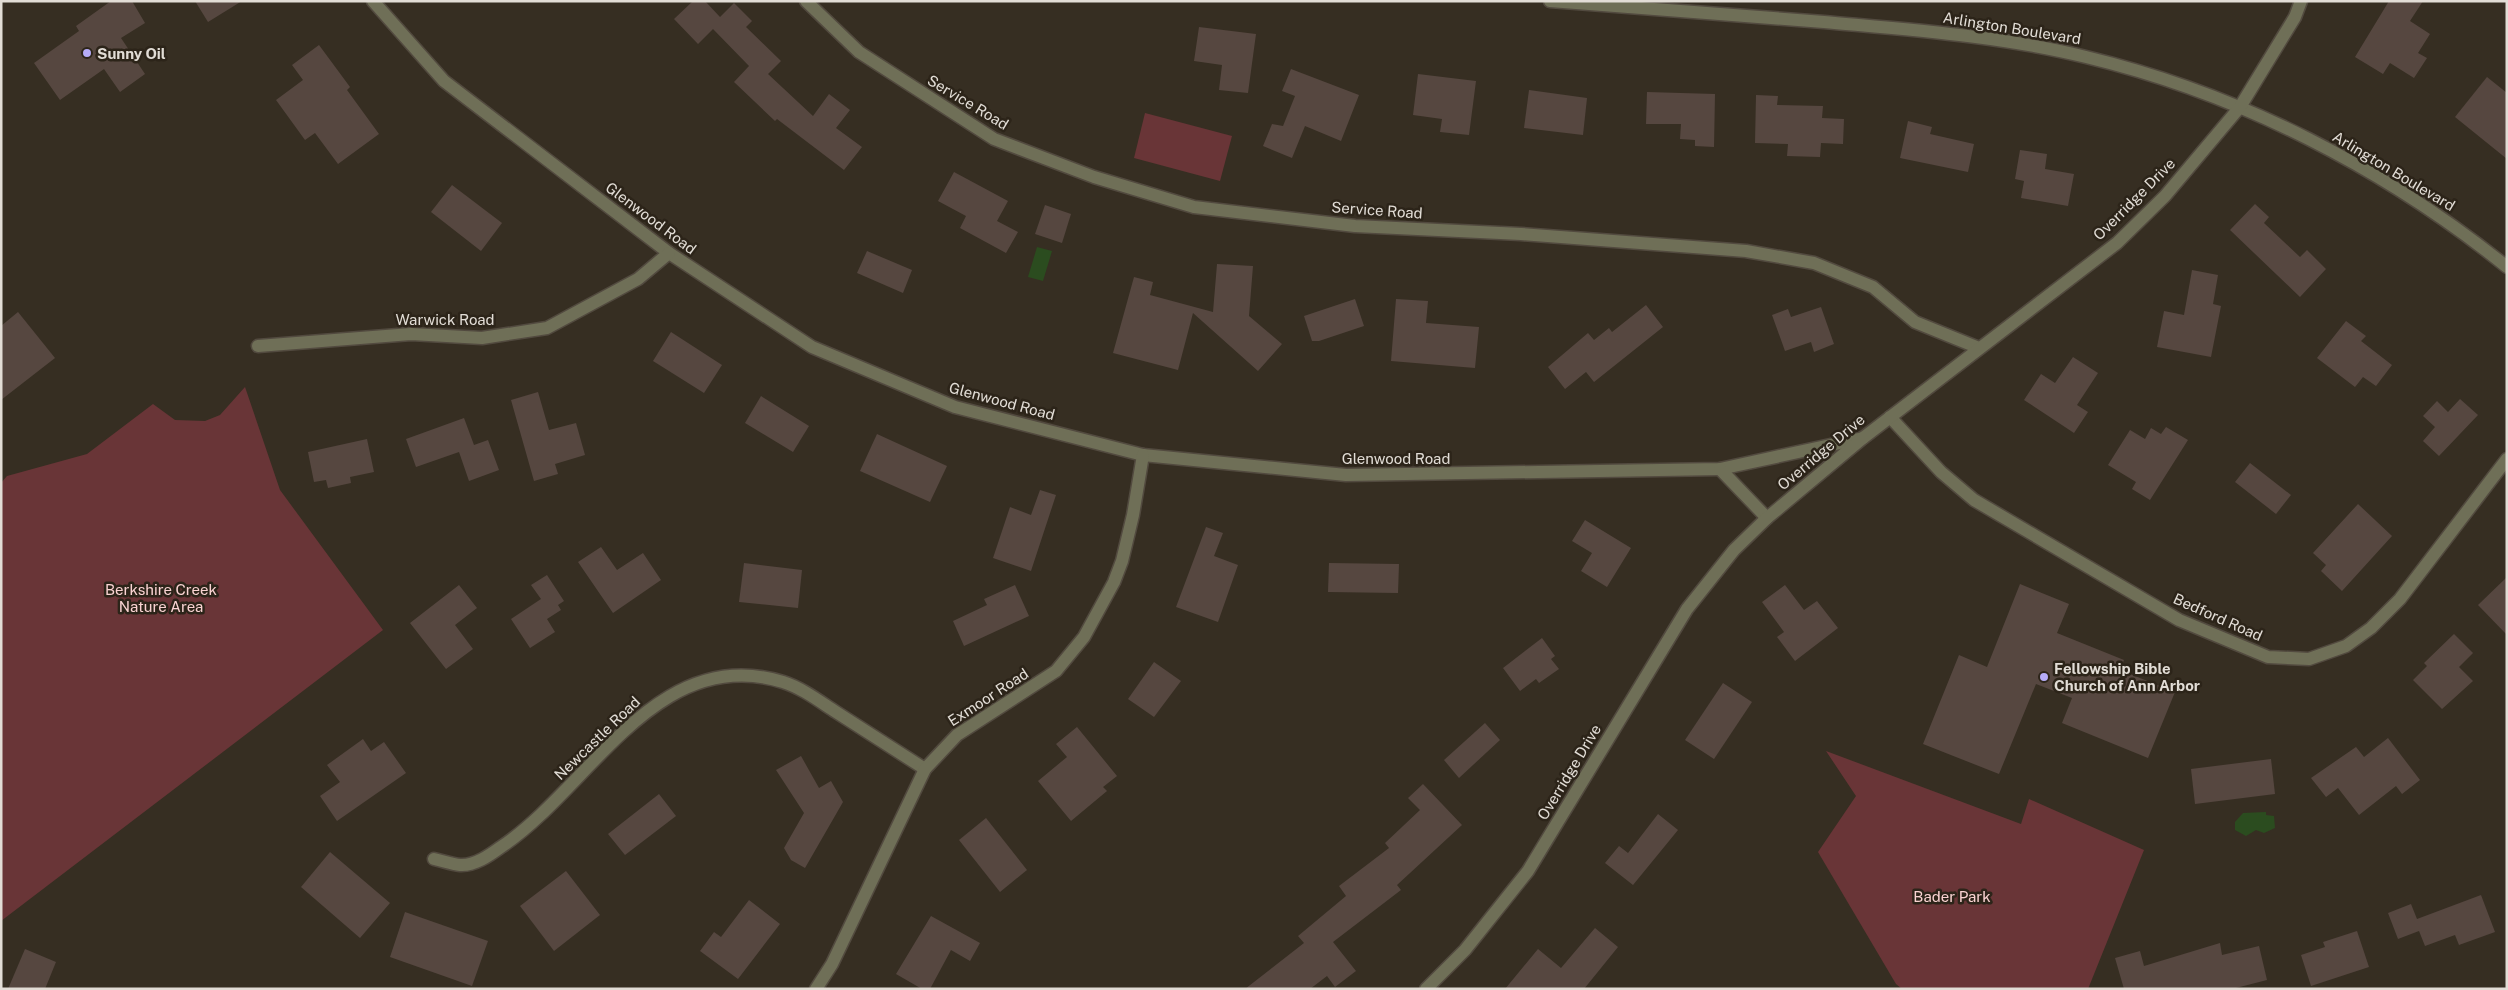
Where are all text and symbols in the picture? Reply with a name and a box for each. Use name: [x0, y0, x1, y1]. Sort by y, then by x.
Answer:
street label: Arlington Boulevard: [1942, 9, 2082, 47]
place label: Sunny Oil: [97, 45, 166, 62]
marker: Sunny Oil: [81, 47, 93, 59]
street label: Service Road: [924, 71, 1012, 133]
street label: Arlington Boulevard: [2330, 128, 2458, 214]
street label: Overridge Drive: [2090, 155, 2178, 243]
street label: Glenwood Road: [602, 179, 700, 257]
street label: Service Road: [1331, 198, 1423, 222]
street label: Warwick Road: [395, 311, 495, 328]
street label: Glenwood Road: [947, 379, 1057, 423]
street label: Overridge Drive: [1774, 411, 1868, 493]
street label: Glenwood Road: [1342, 450, 1450, 467]
park label: Berkshire Creek Nature Area: [105, 581, 217, 615]
street label: Bedford Road: [2171, 590, 2265, 644]
place label: Fellowship Bible Church of Ann Arbor: [2054, 660, 2200, 694]
street label: Exmoor Road: [945, 665, 1031, 729]
marker: Fellowship Bible Church of Ann Arbor: [2038, 671, 2050, 683]
street label: Newcastle Road: [551, 693, 643, 783]
street label: Overridge Drive: [1534, 721, 1604, 823]
park label: Bader Park: [1913, 888, 1991, 905]

